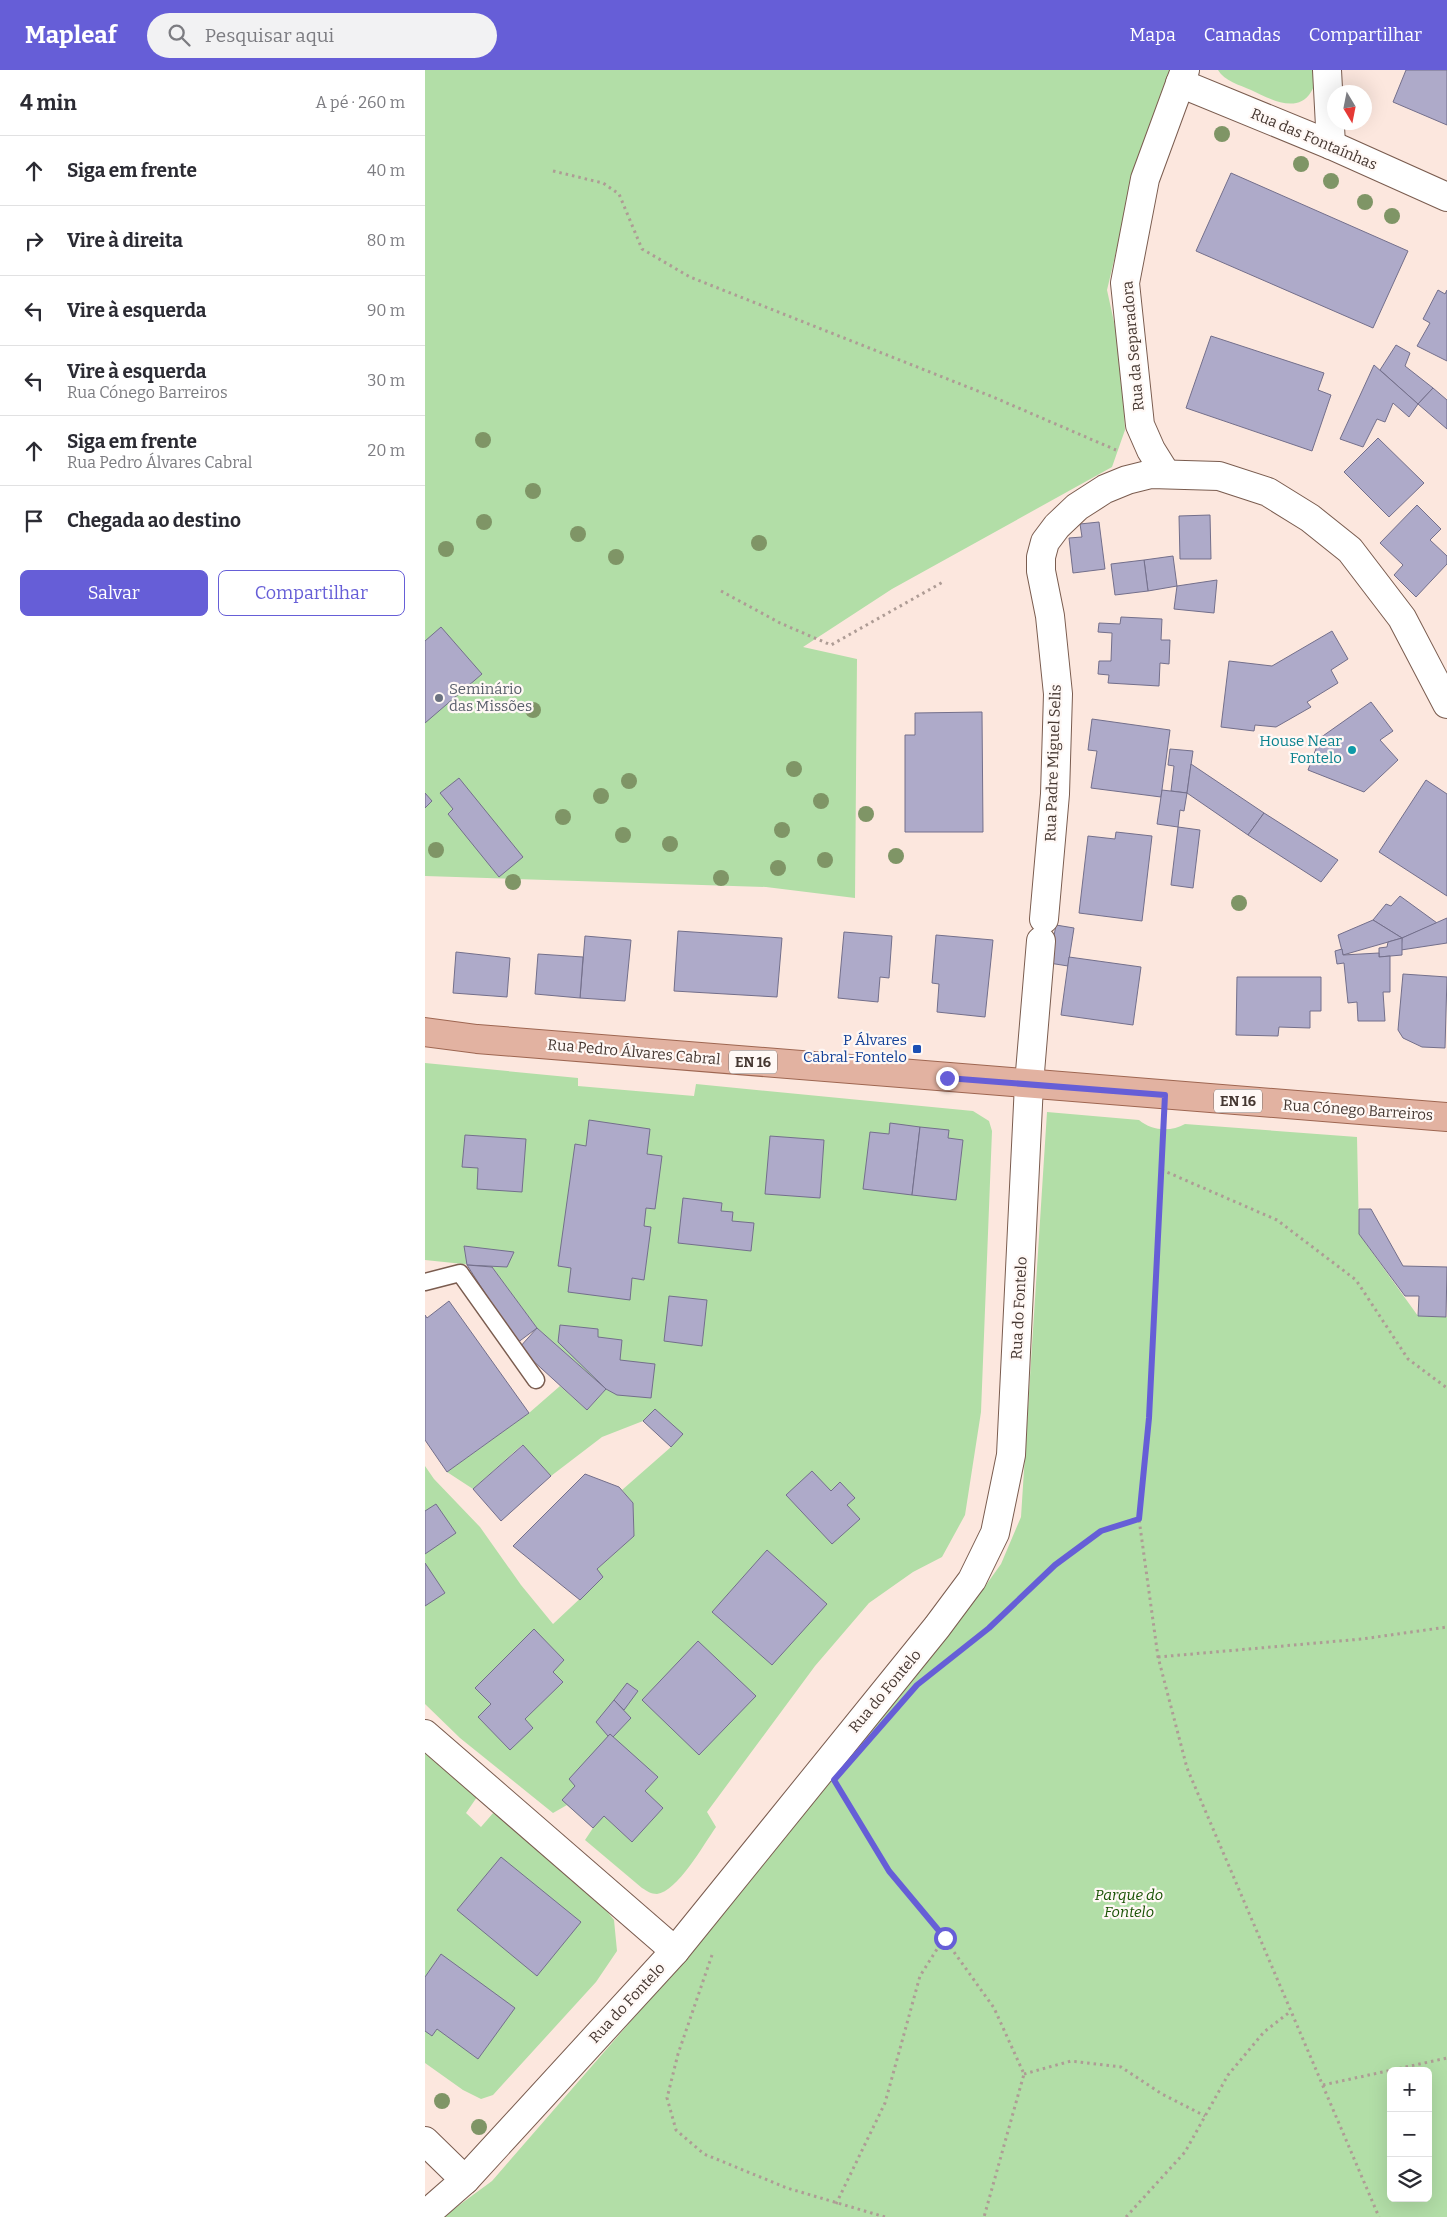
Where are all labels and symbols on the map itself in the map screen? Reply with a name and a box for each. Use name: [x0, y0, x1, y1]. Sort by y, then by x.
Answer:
north arrow: [1327, 85, 1372, 130]
street label: Rua das Fontaínhas: [1248, 104, 1380, 174]
street label: Rua da Separadora: [1118, 280, 1148, 412]
place label: Seminário das Missões: [449, 680, 532, 715]
street label: Rua Padre Miguel Selis: [1041, 684, 1065, 842]
marker: Seminário das Missões: [433, 692, 445, 704]
place label: House Near Fontelo: [1259, 732, 1342, 767]
marker: House Near Fontelo: [1346, 744, 1358, 756]
place label: P Álvares Cabral-Fontelo: [803, 1031, 907, 1066]
street label: Rua Pedro Álvares Cabral: [547, 1035, 721, 1069]
marker: P Álvares Cabral-Fontelo: [911, 1043, 923, 1055]
road number: EN 16: [729, 1050, 777, 1074]
route end: [936, 1067, 959, 1090]
road number: EN 16: [1214, 1089, 1262, 1112]
street label: Rua Cónego Barreiros: [1282, 1096, 1434, 1124]
street label: Rua do Fontelo: [1007, 1256, 1031, 1360]
street label: Rua do Fontelo: [845, 1646, 925, 1736]
park label: Parque do Fontelo: [1095, 1886, 1163, 1921]
route start: [934, 1927, 957, 1950]
street label: Rua do Fontelo: [585, 1959, 669, 2047]

